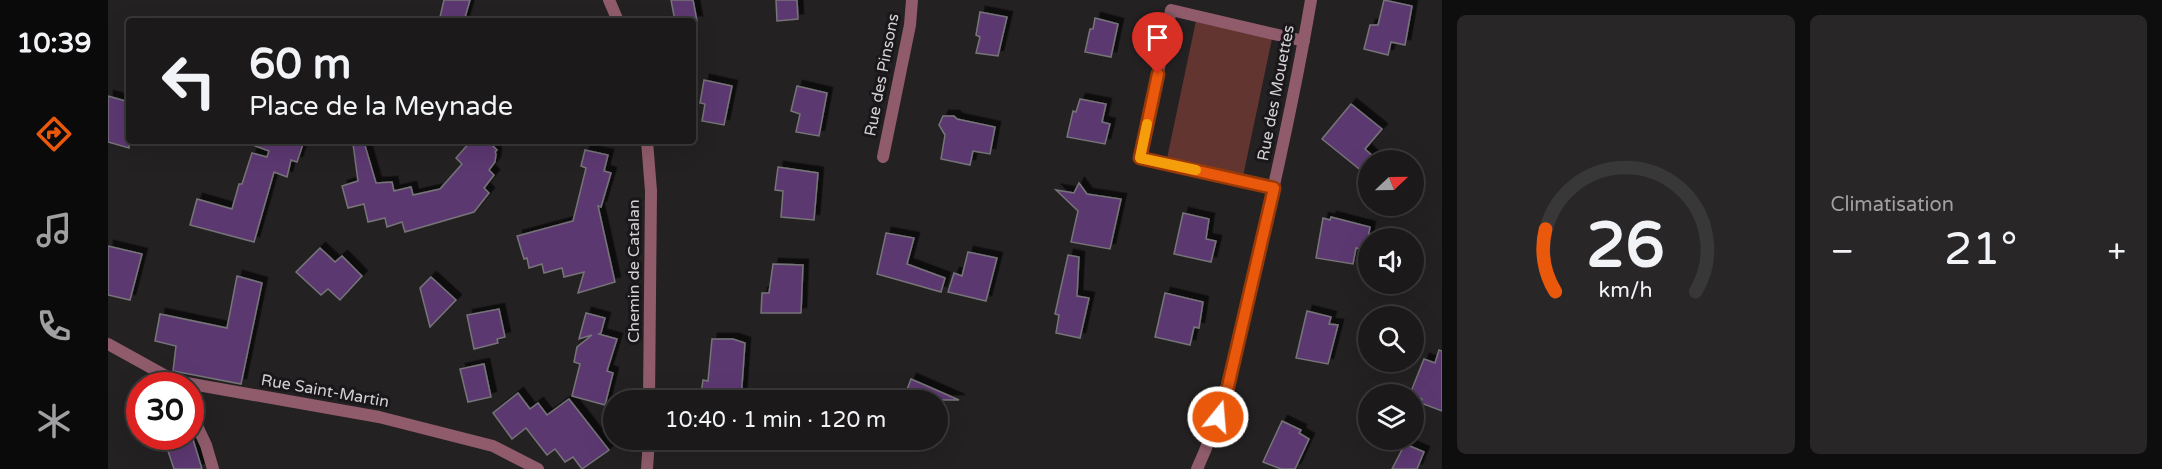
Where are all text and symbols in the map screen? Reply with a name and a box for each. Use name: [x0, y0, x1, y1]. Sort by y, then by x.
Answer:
street label: Rue des Pinsons: [860, 12, 904, 138]
pin: [1132, 12, 1183, 74]
icon: arrive: [1141, 21, 1174, 54]
street label: Rue des Mouettes: [1253, 23, 1299, 163]
text: 10:39: [17, 27, 91, 60]
text: 60 m: [249, 39, 351, 90]
icon: left: [150, 42, 228, 120]
text: Place de la Meynade: [249, 90, 513, 123]
icon: directions: [33, 113, 75, 155]
north arrow: [1358, 150, 1424, 216]
map controls: [1358, 150, 1424, 450]
text: Climatisation: [1831, 193, 1954, 217]
street label: Chemin de Catalan: [624, 199, 644, 343]
icon: music: [33, 209, 75, 251]
text: 26: [1587, 209, 1665, 284]
text: 21°: [1944, 223, 2017, 277]
button: sound: [1358, 228, 1424, 294]
text: −: [1831, 232, 1854, 271]
text: +: [2107, 232, 2126, 271]
text: km/h: [1599, 277, 1653, 303]
icon: phone: [33, 305, 75, 347]
button: search: [1358, 306, 1424, 372]
street label: Rue Saint-Martin: [259, 370, 391, 412]
speed limit sign: 30: [126, 372, 204, 450]
button: layers: [1358, 384, 1424, 450]
position arrow: [1186, 385, 1250, 449]
icon: climate: [33, 400, 75, 442]
text: 10:40 · 1 min · 120 m: [665, 407, 886, 433]

